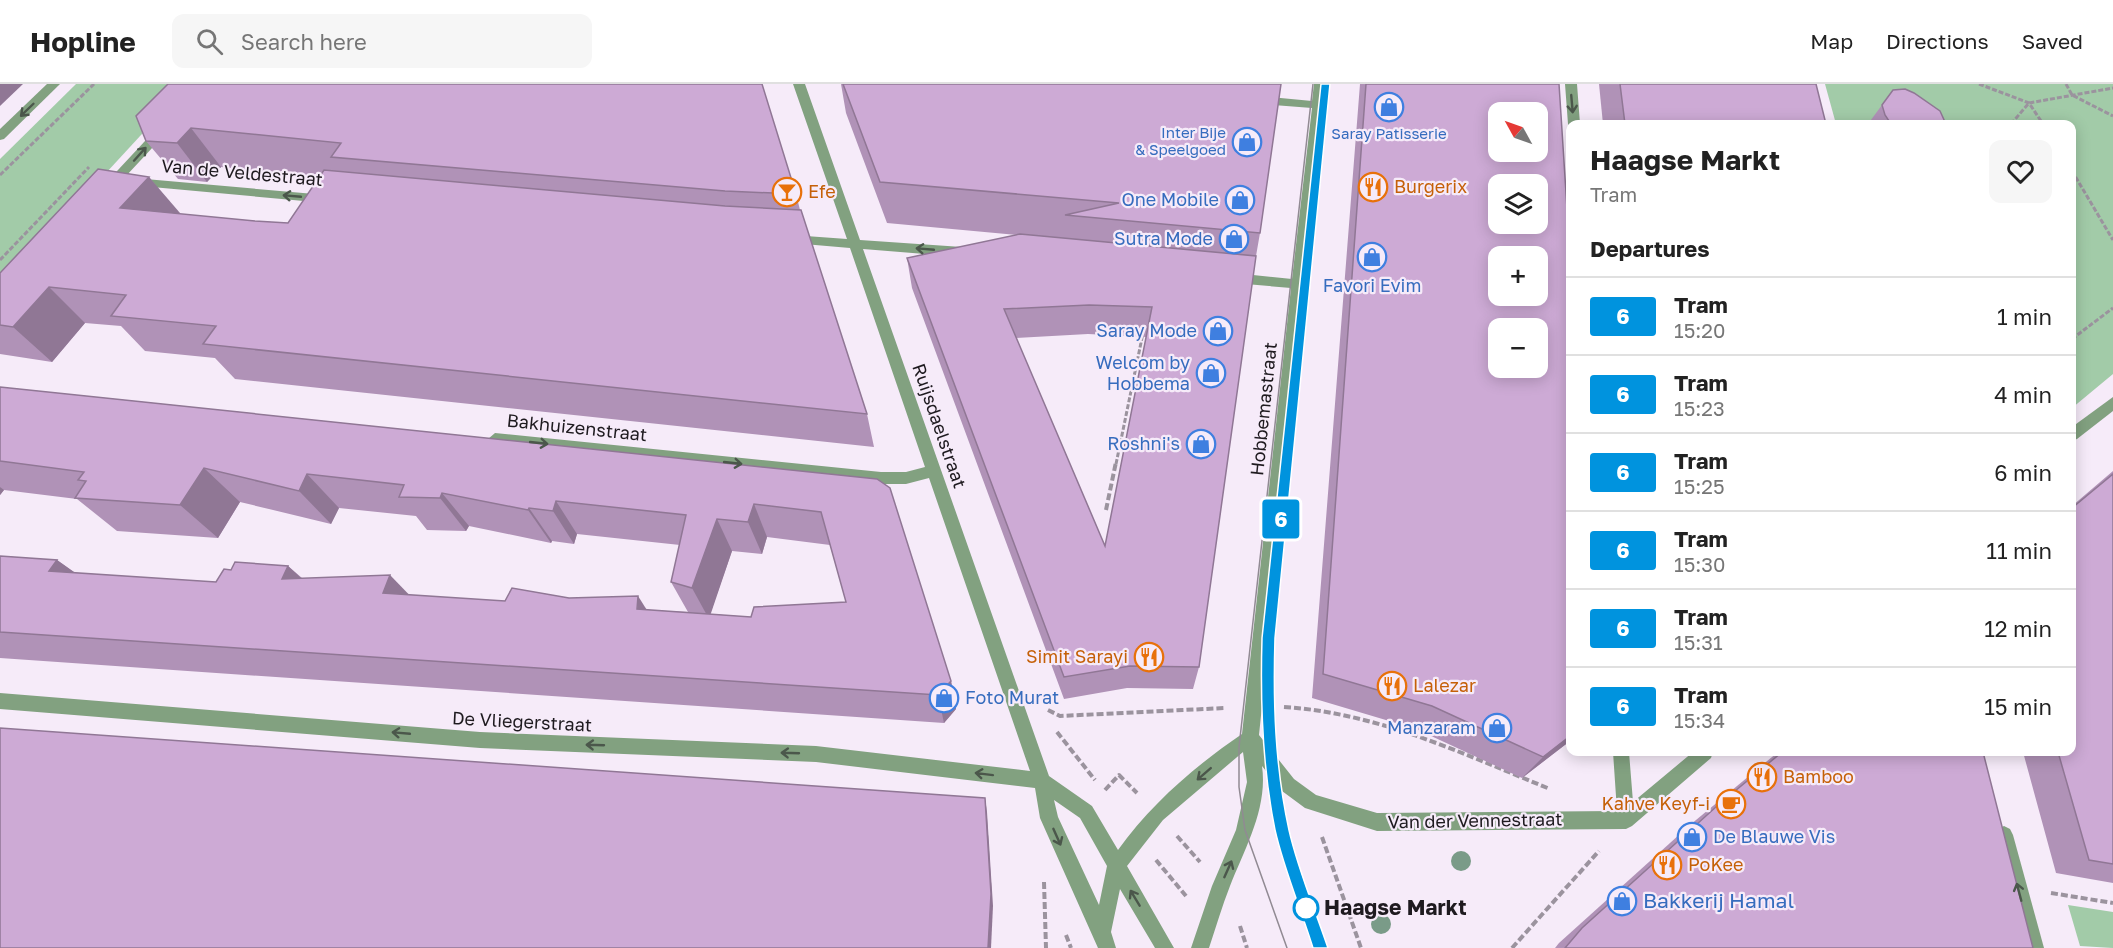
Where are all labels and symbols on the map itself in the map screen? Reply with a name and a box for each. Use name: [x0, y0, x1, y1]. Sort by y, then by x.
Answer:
shop icon: Saray Patisserie: [1373, 91, 1405, 123]
one-way arrow: [1567, 94, 1578, 114]
north arrow: [1488, 102, 1548, 162]
one-way arrow: [19, 103, 34, 117]
place label: Inter Bije & Speelgoed: [1135, 123, 1226, 158]
place label: Saray Patisserie: [1331, 124, 1447, 142]
shop icon: Inter Bije & Speelgoed: [1231, 126, 1263, 158]
one-way arrow: [133, 147, 147, 162]
street label: Van de Veldestraat: [160, 154, 324, 190]
restaurant icon: Burgerix: [1357, 171, 1389, 203]
place label: Burgerix: [1394, 175, 1467, 197]
bar icon: Efe: [771, 176, 803, 208]
place label: Efe: [808, 180, 836, 202]
shop icon: One Mobile: [1224, 184, 1256, 216]
place label: One Mobile: [1121, 188, 1219, 210]
one-way arrow: [283, 190, 303, 201]
shop icon: Sutra Mode: [1218, 223, 1250, 255]
place label: Sutra Mode: [1114, 227, 1213, 249]
shop icon: Favori Evim: [1356, 241, 1388, 273]
one-way arrow: [916, 243, 935, 254]
place label: Favori Evim: [1323, 274, 1421, 296]
shop icon: Saray Mode: [1202, 315, 1234, 347]
place label: Saray Mode: [1096, 319, 1197, 341]
street label: Hobbemastraat: [1245, 341, 1281, 477]
place label: Welcom by Hobbema: [1096, 351, 1190, 394]
shop icon: Welcom by Hobbema: [1195, 357, 1227, 389]
street label: Ruijsdaelstraat: [908, 360, 972, 491]
street label: Bakhuizenstraat: [506, 409, 648, 445]
shop icon: Roshni's: [1185, 428, 1217, 460]
place label: Roshni's: [1107, 432, 1180, 454]
one-way arrow: [528, 438, 548, 449]
one-way arrow: [722, 458, 742, 469]
line badge: 6: [1262, 500, 1300, 538]
restaurant icon: Simit Sarayi: [1133, 641, 1165, 673]
place label: Simit Sarayi: [1026, 645, 1128, 667]
restaurant icon: Lalezar: [1376, 670, 1408, 702]
place label: Lalezar: [1413, 674, 1476, 696]
shop icon: Foto Murat: [928, 682, 960, 714]
place label: Foto Murat: [965, 686, 1059, 708]
street label: De Vliegerstraat: [452, 706, 593, 736]
shop icon: Manzaram: [1481, 712, 1513, 744]
place label: Manzaram: [1387, 716, 1476, 738]
one-way arrow: [391, 728, 411, 739]
one-way arrow: [586, 739, 606, 750]
one-way arrow: [781, 748, 801, 759]
restaurant icon: Bamboo: [1746, 761, 1778, 793]
place label: Bamboo: [1783, 765, 1854, 787]
one-way arrow: [1197, 767, 1212, 781]
one-way arrow: [975, 768, 995, 779]
cafe icon: Kahve Keyf-i: [1715, 788, 1747, 820]
place label: Kahve Keyf-i: [1602, 792, 1710, 814]
street label: Van der Vennestraat: [1387, 807, 1563, 833]
shop icon: De Blauwe Vis: [1676, 821, 1708, 853]
place label: De Blauwe Vis: [1713, 825, 1835, 847]
one-way arrow: [1052, 827, 1063, 845]
restaurant icon: PoKee: [1651, 849, 1683, 881]
place label: PoKee: [1688, 853, 1743, 875]
one-way arrow: [1223, 860, 1235, 878]
one-way arrow: [2013, 882, 2025, 901]
shop icon: Bakkerij Hamal: [1606, 885, 1638, 917]
place label: Bakkerij Hamal: [1643, 887, 1794, 913]
one-way arrow: [1128, 890, 1140, 907]
place label: Haagse Markt: [1324, 894, 1467, 920]
marker: Haagse Markt: [1293, 895, 1319, 921]

